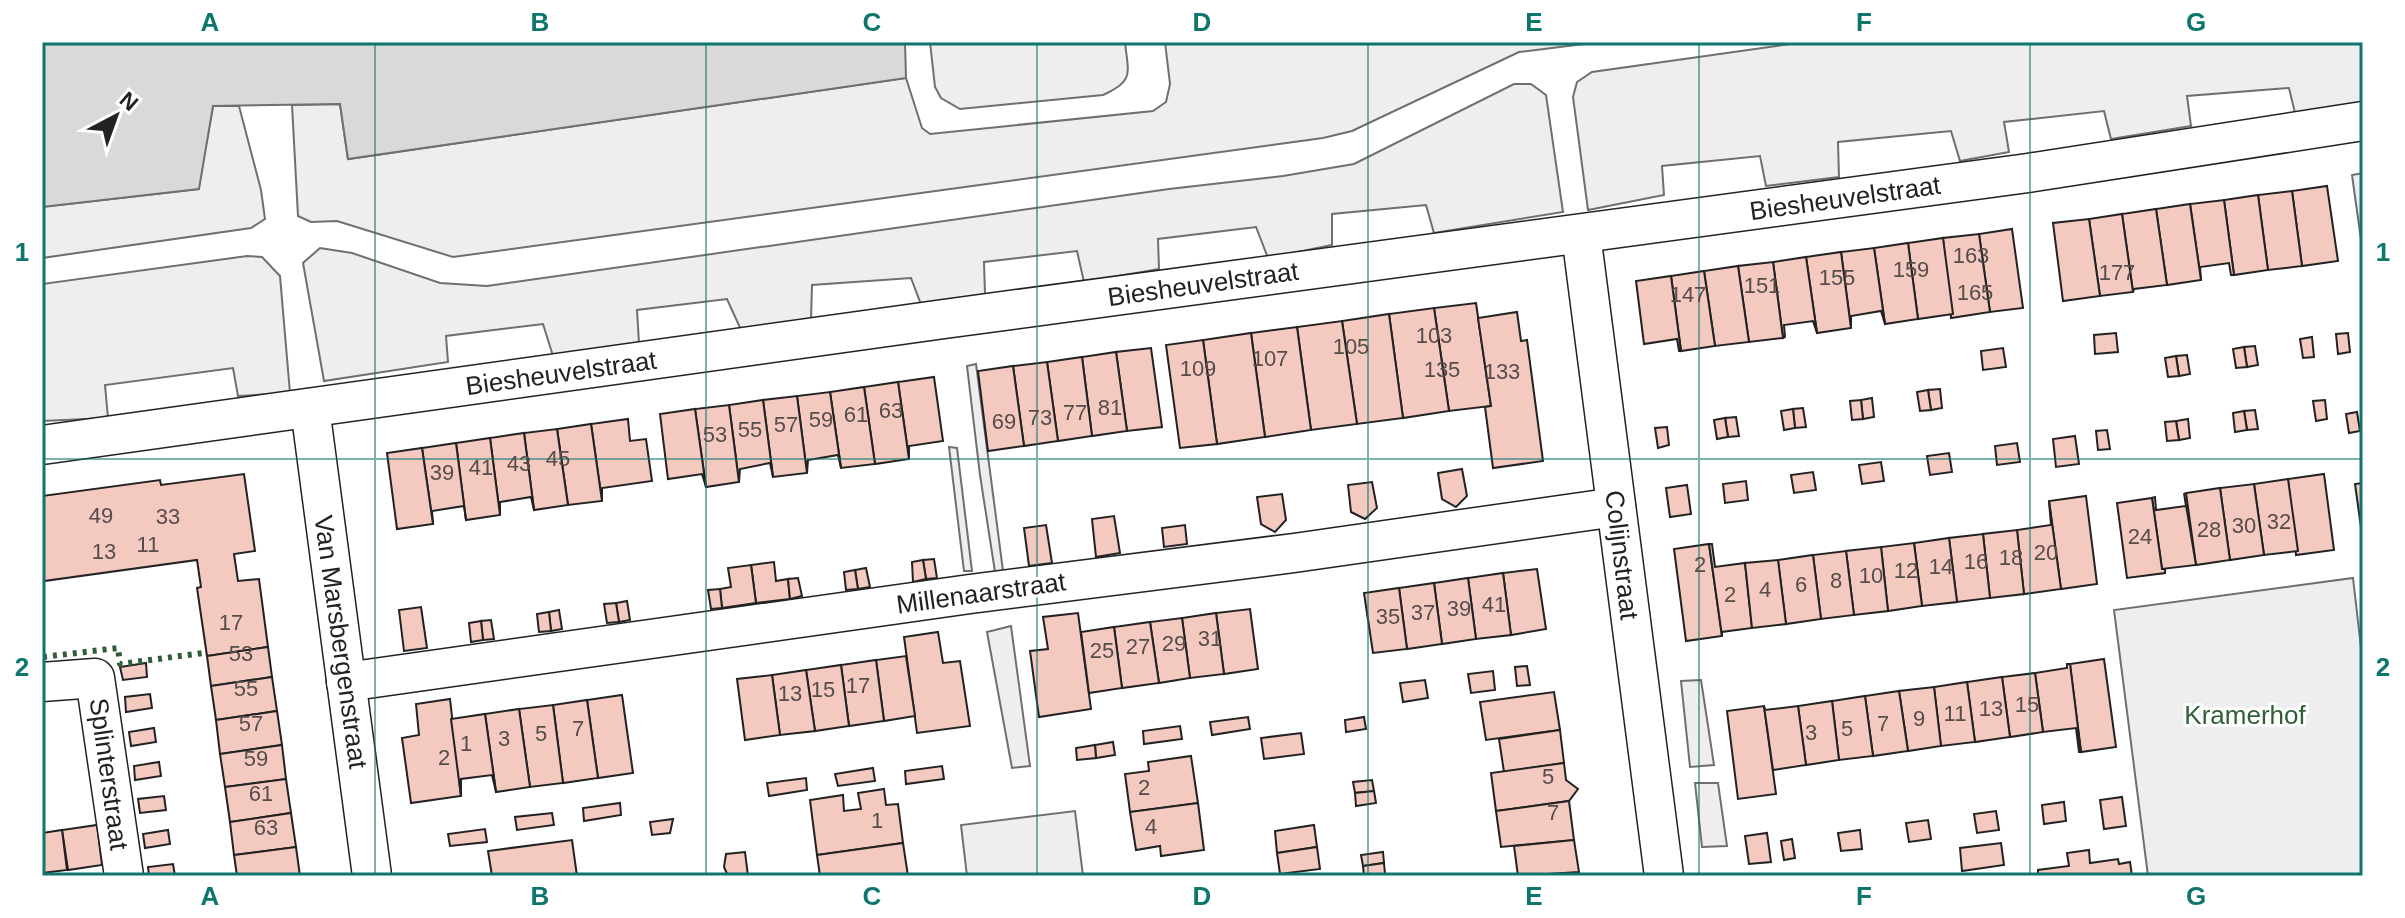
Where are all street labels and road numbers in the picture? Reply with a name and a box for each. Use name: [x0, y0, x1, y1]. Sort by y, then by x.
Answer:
street label: Biesheuvelstraat: [1748, 170, 1943, 226]
street label: Biesheuvelstraat: [1106, 256, 1301, 312]
street label: Biesheuvelstraat: [464, 345, 659, 401]
street label: Colijnstraat: [1599, 489, 1645, 622]
street label: Van Marsbergenstraat: [308, 513, 374, 771]
street label: Millenaarstraat: [894, 566, 1068, 620]
street label: Splinterstraat: [83, 696, 135, 853]

